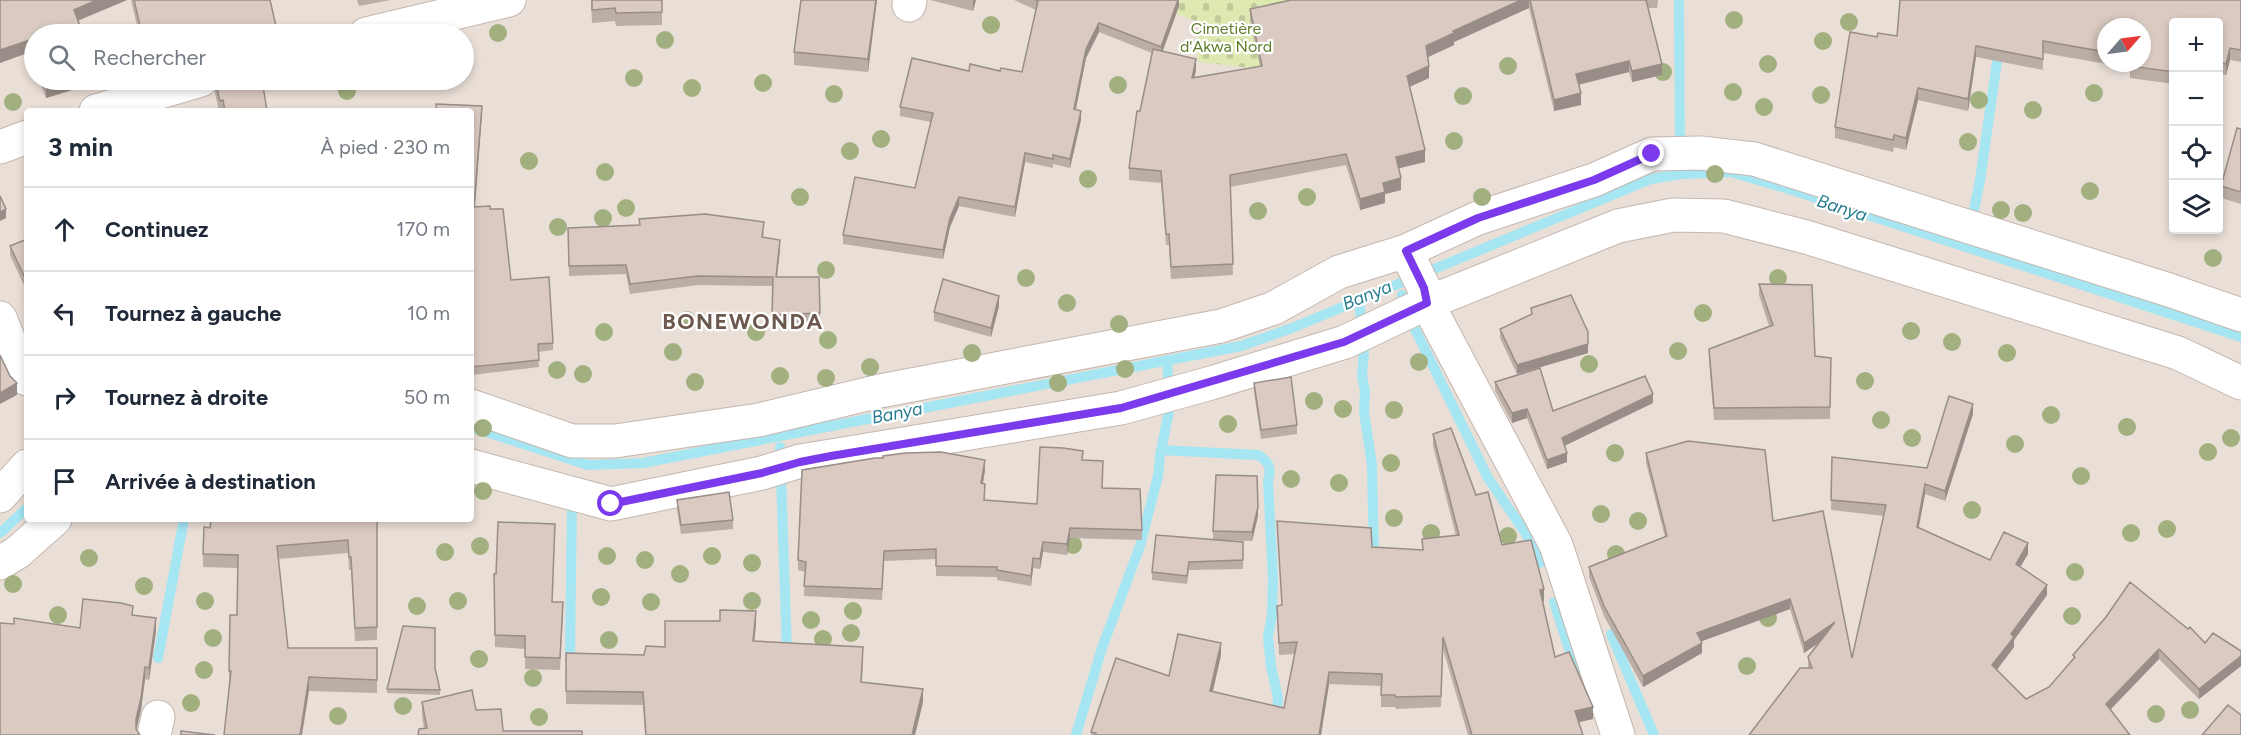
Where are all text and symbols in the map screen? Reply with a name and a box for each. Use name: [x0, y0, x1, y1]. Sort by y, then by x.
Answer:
north arrow: [2097, 18, 2151, 72]
map controls: [2169, 18, 2223, 234]
button: +: [2169, 18, 2223, 72]
park label: Cimetière d'Akwa Nord: [1180, 19, 1272, 56]
search box: [24, 24, 474, 90]
icon: search: [45, 41, 78, 74]
text: Rechercher: [93, 44, 206, 71]
button: −: [2169, 72, 2223, 126]
button: locate: [2169, 126, 2223, 180]
text: 3 min: [48, 131, 113, 163]
text: À pied · 230 m: [321, 135, 450, 159]
route end: [1638, 140, 1664, 166]
button: layers: [2169, 180, 2223, 234]
water label: Banya: [1814, 190, 1870, 227]
icon: ahead: [48, 213, 81, 246]
text: Continuez: [105, 216, 209, 243]
text: 170 m: [396, 217, 450, 241]
water label: Banya: [1339, 275, 1395, 315]
icon: left: [48, 297, 81, 330]
text: Tournez à gauche: [105, 300, 281, 327]
text: 10 m: [407, 301, 450, 325]
district label: BONEWONDA: [662, 308, 824, 335]
icon: right: [48, 381, 81, 414]
text: Tournez à droite: [105, 384, 268, 411]
text: 50 m: [404, 385, 450, 409]
water label: Banya: [870, 397, 925, 429]
icon: arrive: [48, 465, 81, 498]
text: Arrivée à destination: [105, 468, 316, 495]
route start: [597, 490, 623, 516]

